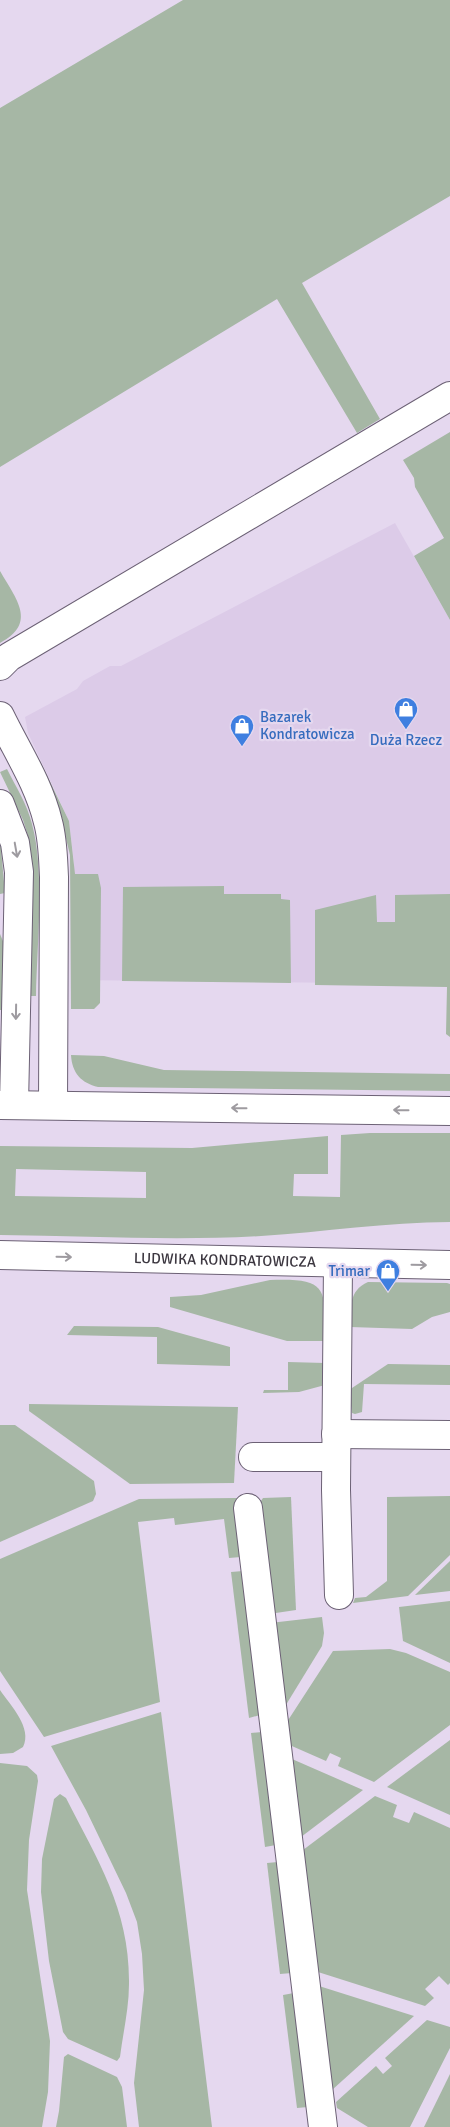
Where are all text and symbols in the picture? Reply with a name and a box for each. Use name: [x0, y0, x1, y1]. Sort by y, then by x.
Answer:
shop icon: Duża Rzecz: [393, 696, 419, 730]
place label: Bazarek Kondratowicza: [260, 708, 355, 743]
shop icon: Bazarek Kondratowicza: [229, 713, 255, 747]
place label: Duża Rzecz: [370, 731, 442, 749]
one-way arrow: [11, 841, 21, 857]
one-way arrow: [11, 1004, 21, 1020]
one-way arrow: [231, 1103, 248, 1113]
one-way arrow: [394, 1106, 410, 1115]
street label: LUDWIKA KONDRATOWICZA: [134, 1249, 316, 1271]
one-way arrow: [55, 1252, 71, 1262]
shop icon: Trimar: [375, 1258, 401, 1292]
one-way arrow: [410, 1260, 426, 1269]
place label: Trimar: [328, 1262, 370, 1280]

